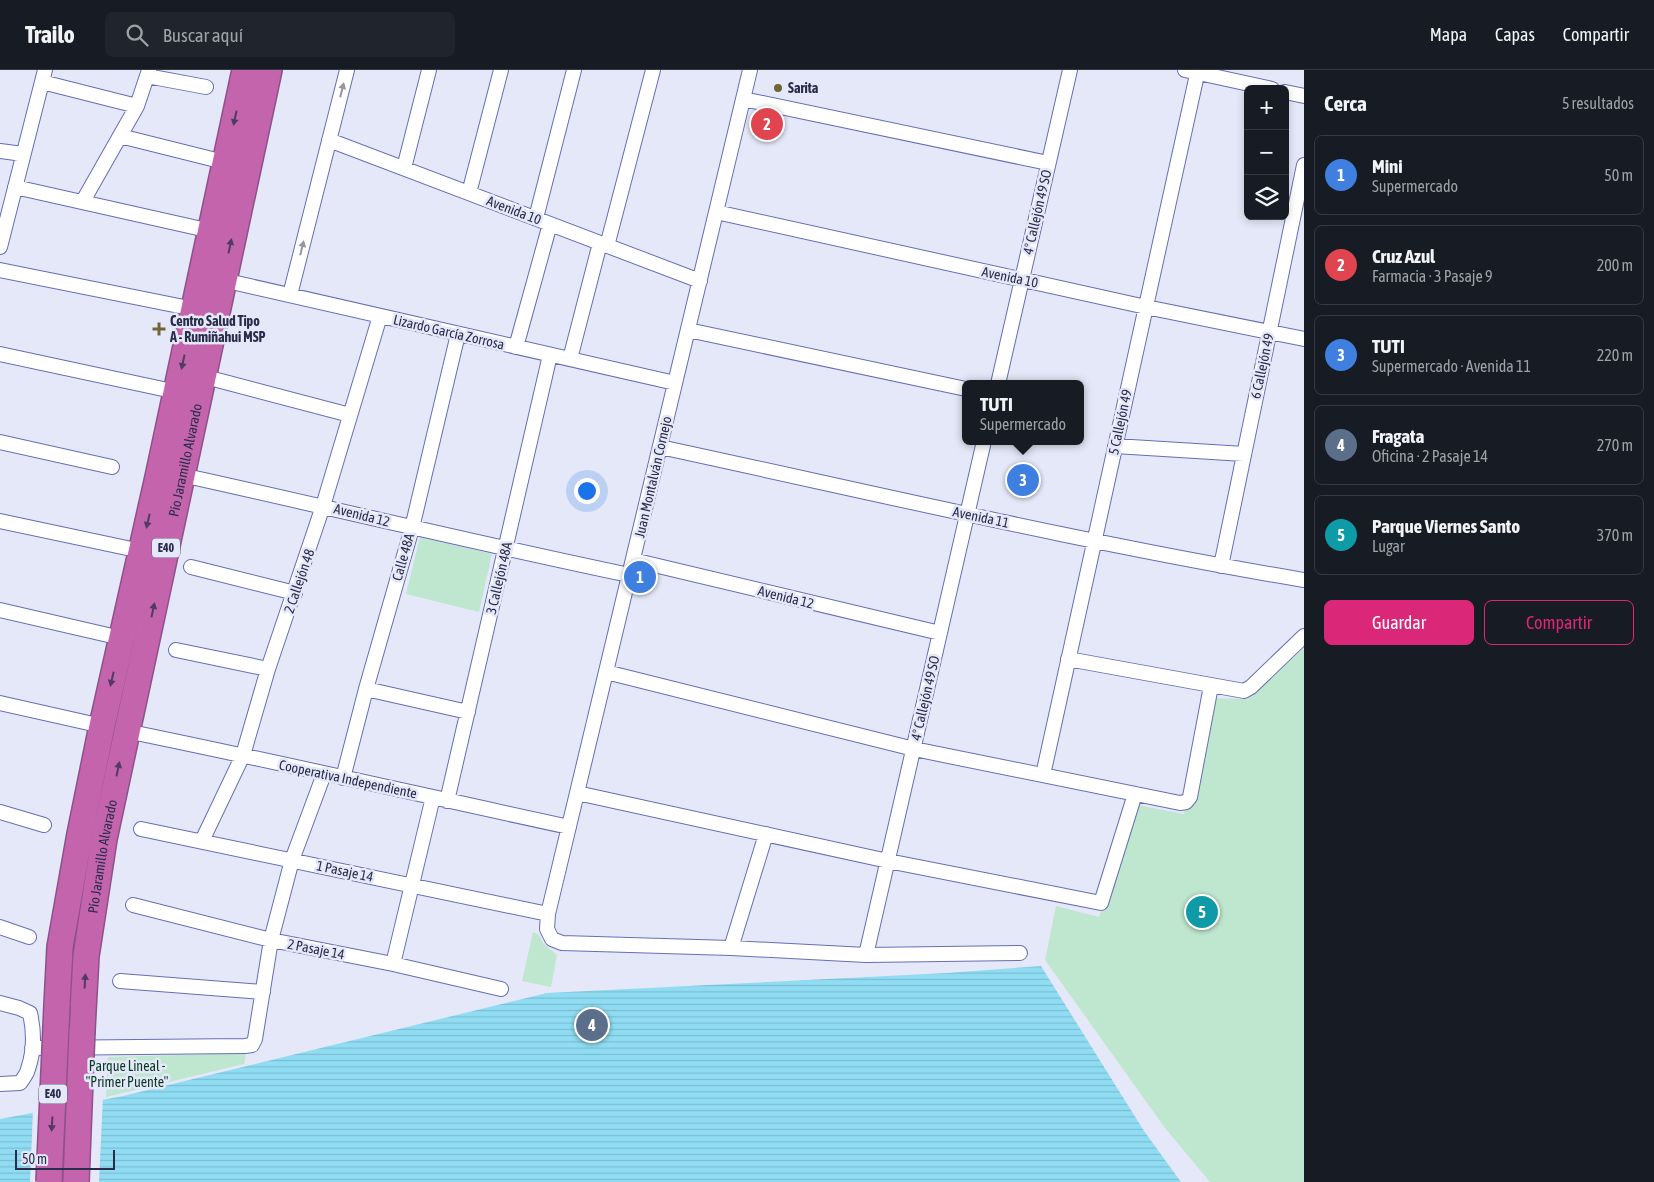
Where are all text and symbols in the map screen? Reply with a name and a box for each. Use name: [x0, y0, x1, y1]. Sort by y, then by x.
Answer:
search box: [105, 12, 455, 57]
text: Trailo: [25, 21, 75, 48]
icon: search: [123, 21, 151, 49]
text: Buscar aquí: [163, 24, 243, 46]
text: Mapa: [1430, 24, 1467, 45]
text: Capas: [1495, 24, 1535, 45]
text: Compartir: [1563, 24, 1629, 45]
place label: Sarita: [788, 80, 819, 96]
marker: Sarita: [772, 82, 784, 94]
one-way arrow: [338, 83, 346, 98]
map controls: [1244, 85, 1289, 220]
button: +: [1244, 85, 1289, 130]
text: Cerca: [1324, 91, 1367, 115]
text: 5 resultados: [1562, 94, 1634, 112]
pin: 2: [751, 105, 783, 143]
one-way arrow: [231, 110, 239, 125]
button: −: [1244, 130, 1289, 175]
text: Mini: [1372, 155, 1403, 177]
text: 1: [1337, 166, 1345, 184]
text: 50 m: [1604, 166, 1633, 184]
street label: 4º Callejón 49 SO: [1019, 168, 1055, 256]
button: layers: [1244, 175, 1289, 220]
text: Supermercado: [1372, 177, 1458, 195]
street label: Avenida 10: [484, 192, 544, 228]
one-way arrow: [227, 237, 235, 253]
one-way arrow: [298, 240, 306, 255]
text: Cruz Azul: [1372, 245, 1435, 267]
text: 2: [1337, 256, 1345, 274]
text: 200 m: [1597, 256, 1633, 274]
street label: Avenida 10: [980, 263, 1040, 291]
text: Farmacia · 3 Pasaje 9: [1372, 267, 1493, 285]
street label: Lizardo García Zorrosa: [392, 311, 506, 353]
place label: Centro Salud Tipo A - Rumiñahui MSP: [169, 313, 266, 345]
marker: Centro Salud Tipo A - Rumiñahui MSP: [152, 322, 166, 336]
street label: 6 Callejón 49: [1247, 332, 1277, 400]
text: TUTI: [1372, 335, 1405, 357]
text: 3: [1337, 346, 1345, 364]
text: 220 m: [1597, 346, 1633, 364]
one-way arrow: [179, 355, 187, 370]
text: Supermercado · Avenida 11: [1372, 357, 1531, 375]
popup: [962, 380, 1084, 445]
street label: 5 Callejón 49: [1105, 388, 1135, 456]
text: TUTI: [980, 393, 1013, 415]
street label: Pío Jaramillo Alvarado: [165, 402, 205, 518]
street label: Juan Montalván Cornejo: [631, 415, 675, 539]
text: Supermercado: [980, 415, 1066, 433]
text: Fragata: [1372, 425, 1424, 447]
text: 4: [1337, 436, 1345, 454]
text: 270 m: [1597, 436, 1633, 454]
text: Oficina · 2 Pasaje 14: [1372, 447, 1488, 465]
pin: 3: [1007, 461, 1039, 499]
your location: [574, 478, 600, 504]
street label: Avenida 12: [332, 500, 392, 530]
street label: Avenida 11: [951, 503, 1011, 531]
one-way arrow: [144, 513, 152, 528]
text: Parque Viernes Santo: [1372, 515, 1520, 537]
text: 5: [1337, 526, 1345, 544]
text: 370 m: [1597, 526, 1633, 544]
street label: Calle 48A: [389, 531, 417, 582]
text: Lugar: [1372, 537, 1405, 555]
road number: E40: [152, 538, 180, 558]
street label: 3 Callejón 48A: [483, 540, 515, 616]
street label: 2 Callejón 48: [281, 547, 318, 615]
pin: 1: [624, 558, 656, 596]
street label: Avenida 12: [756, 582, 816, 612]
button: Guardar: [1324, 600, 1474, 645]
button: Compartir: [1484, 600, 1634, 645]
one-way arrow: [149, 603, 157, 618]
street label: 4º Callejón 49 SO: [907, 654, 943, 742]
one-way arrow: [108, 672, 116, 687]
street label: Cooperativa Independiente: [278, 757, 418, 801]
one-way arrow: [115, 761, 123, 777]
street label: Pío Jaramillo Alvarado: [85, 798, 120, 914]
street label: 1 Pasaje 14: [315, 857, 375, 885]
pin: 5: [1186, 893, 1218, 931]
street label: 2 Pasaje 14: [286, 936, 346, 962]
one-way arrow: [81, 973, 89, 989]
pin: 4: [576, 1006, 608, 1044]
park label: Parque Lineal - "Primer Puente": [86, 1058, 169, 1090]
road number: E40: [39, 1084, 67, 1104]
one-way arrow: [47, 1116, 55, 1132]
scale bar: [15, 1147, 115, 1170]
text: 50 m: [22, 1151, 47, 1167]

